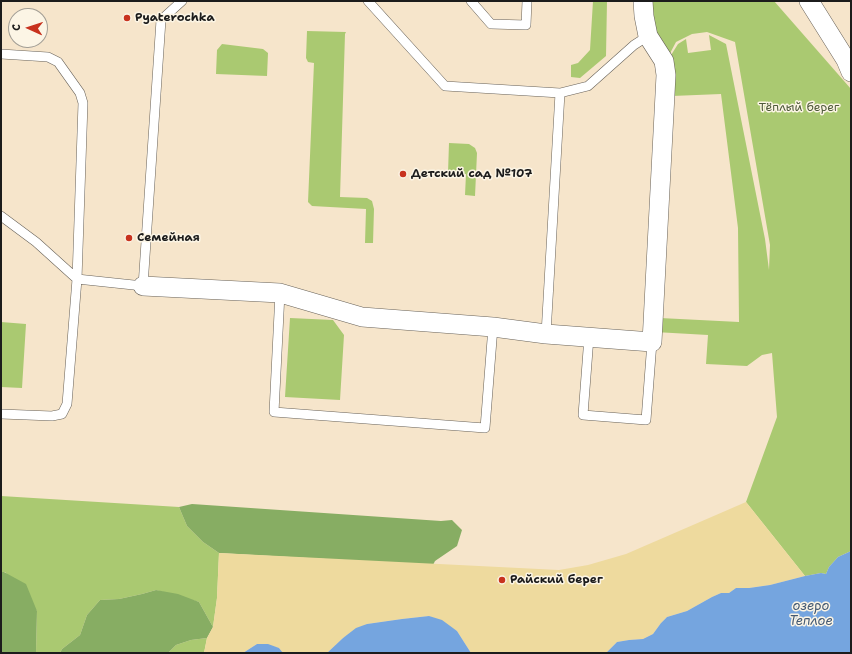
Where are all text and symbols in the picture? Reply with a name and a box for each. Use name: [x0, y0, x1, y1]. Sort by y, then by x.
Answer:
north arrow: [8, 8, 48, 48]
place label: Pyaterochka: [135, 11, 215, 25]
marker: Pyaterochka: [122, 13, 132, 23]
text: С: [9, 24, 24, 31]
park label: Тёплый берег: [759, 101, 839, 115]
place label: Детский сад №107: [411, 167, 533, 181]
marker: Детский сад №107: [398, 169, 408, 179]
place label: Семейная: [137, 231, 200, 245]
marker: Семейная: [124, 233, 134, 243]
place label: Райский берег: [510, 573, 603, 587]
marker: Райский берег: [497, 575, 507, 585]
water label: озеро Теплое: [789, 599, 833, 630]

